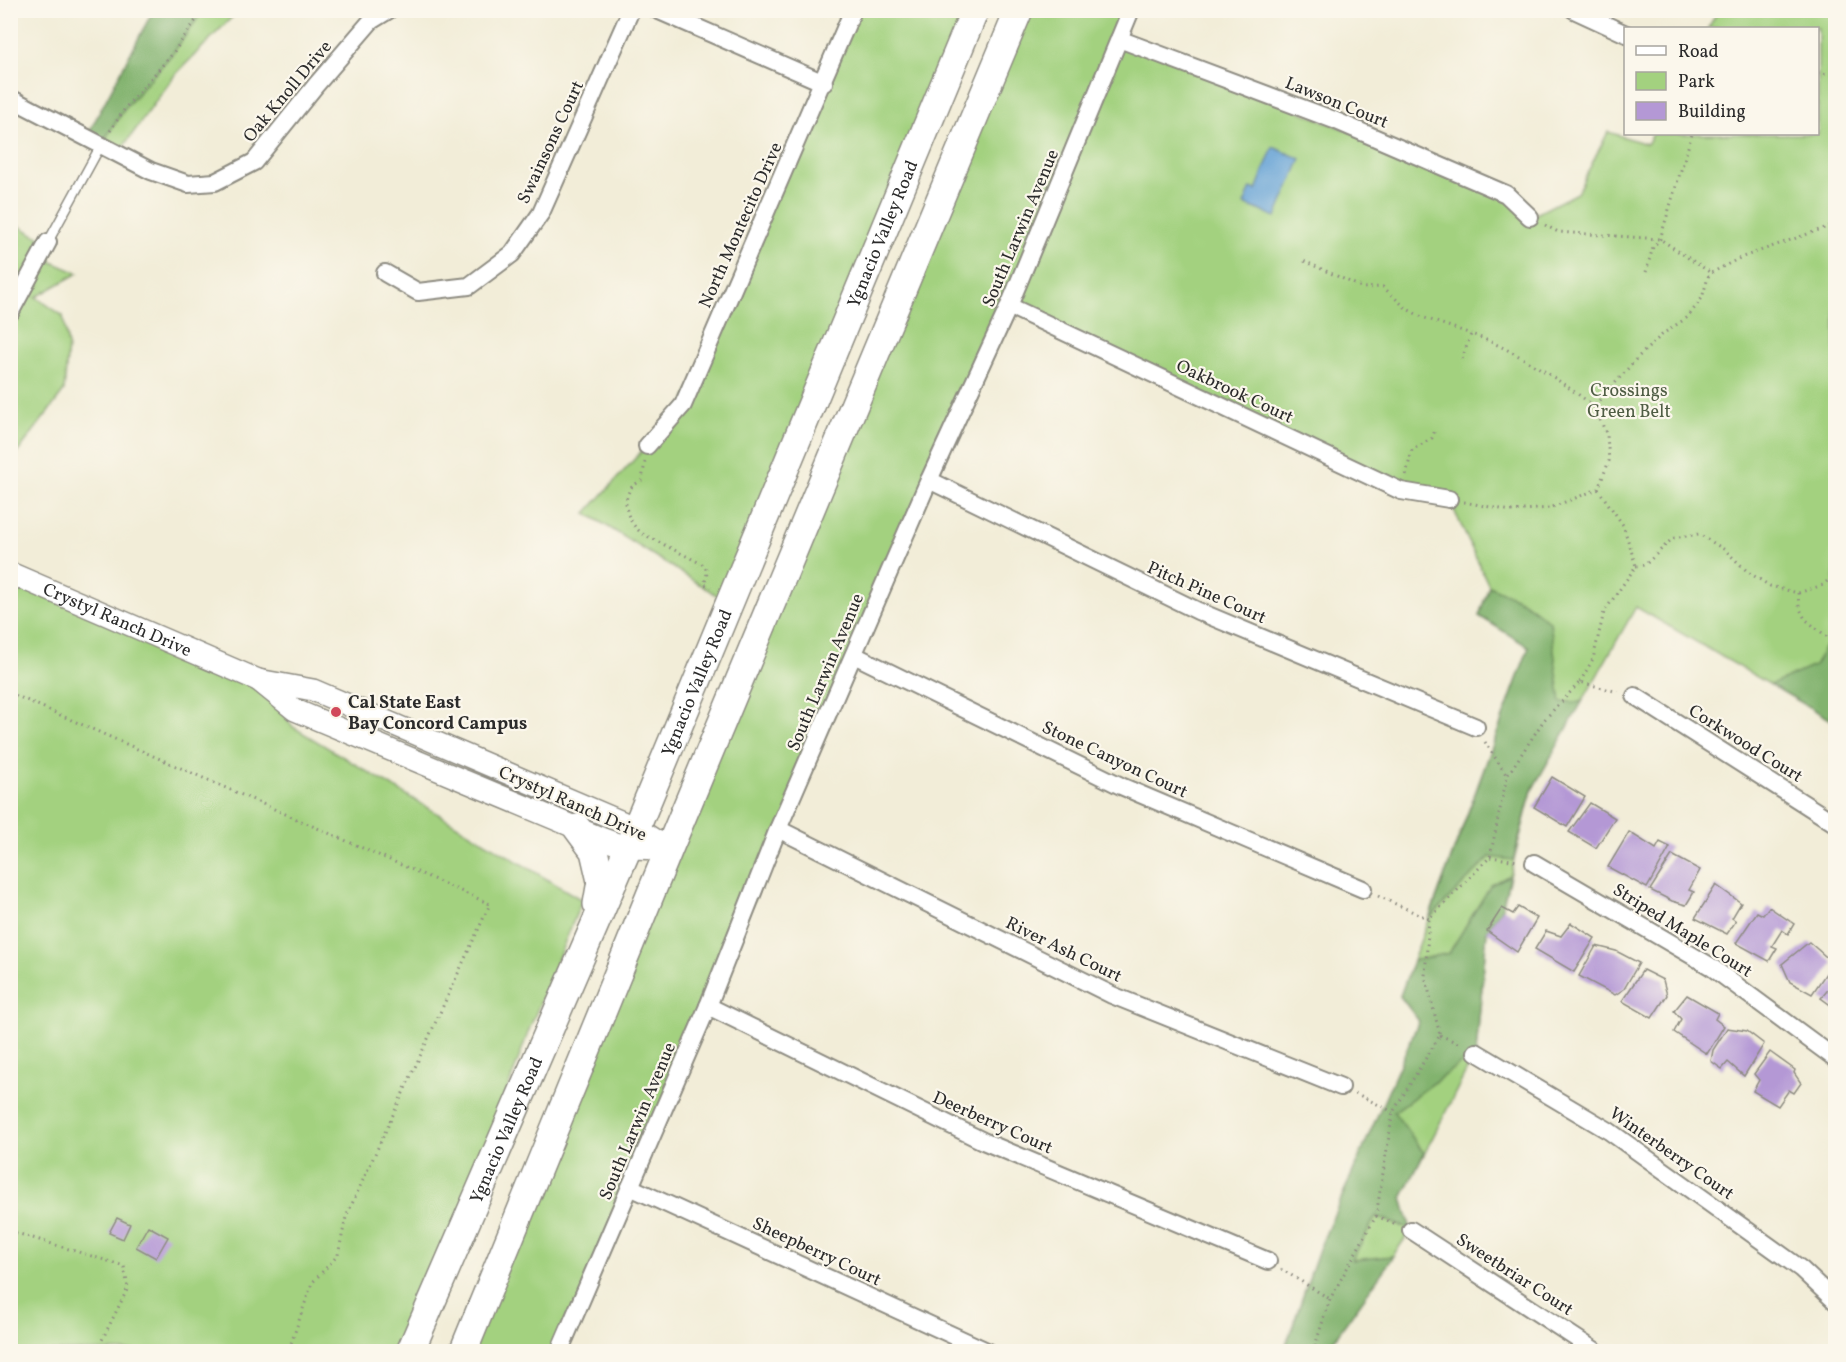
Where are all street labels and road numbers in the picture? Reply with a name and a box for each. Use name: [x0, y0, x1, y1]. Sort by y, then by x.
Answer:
street label: Oak Knoll Drive: [238, 36, 338, 148]
street label: Lawson Court: [1281, 71, 1392, 135]
street label: Swainsons Court: [512, 77, 591, 208]
street label: North Montecito Drive: [693, 139, 789, 313]
street label: South Larwin Avenue: [977, 146, 1066, 311]
street label: Ygnacio Valley Road: [842, 157, 925, 312]
street label: Oakbrook Court: [1172, 354, 1297, 431]
street label: Pitch Pine Court: [1143, 556, 1270, 631]
street label: Crystyl Ranch Drive: [39, 578, 195, 664]
street label: South Larwin Avenue: [782, 590, 871, 755]
street label: Ygnacio Valley Road: [656, 606, 739, 761]
street label: Corkwood Court: [1683, 699, 1807, 789]
street label: Stone Canyon Court: [1037, 716, 1191, 805]
street label: Crystyl Ranch Drive: [494, 760, 650, 848]
street label: Striped Maple Court: [1608, 878, 1757, 984]
street label: River Ash Court: [1001, 911, 1126, 989]
street label: South Larwin Avenue: [594, 1039, 683, 1204]
street label: Ygnacio Valley Road: [465, 1053, 550, 1208]
street label: Deerberry Court: [928, 1086, 1057, 1161]
street label: Winterberry Court: [1604, 1102, 1739, 1207]
street label: Sheepberry Court: [748, 1212, 885, 1293]
street label: Sweetbriar Court: [1451, 1228, 1578, 1323]

